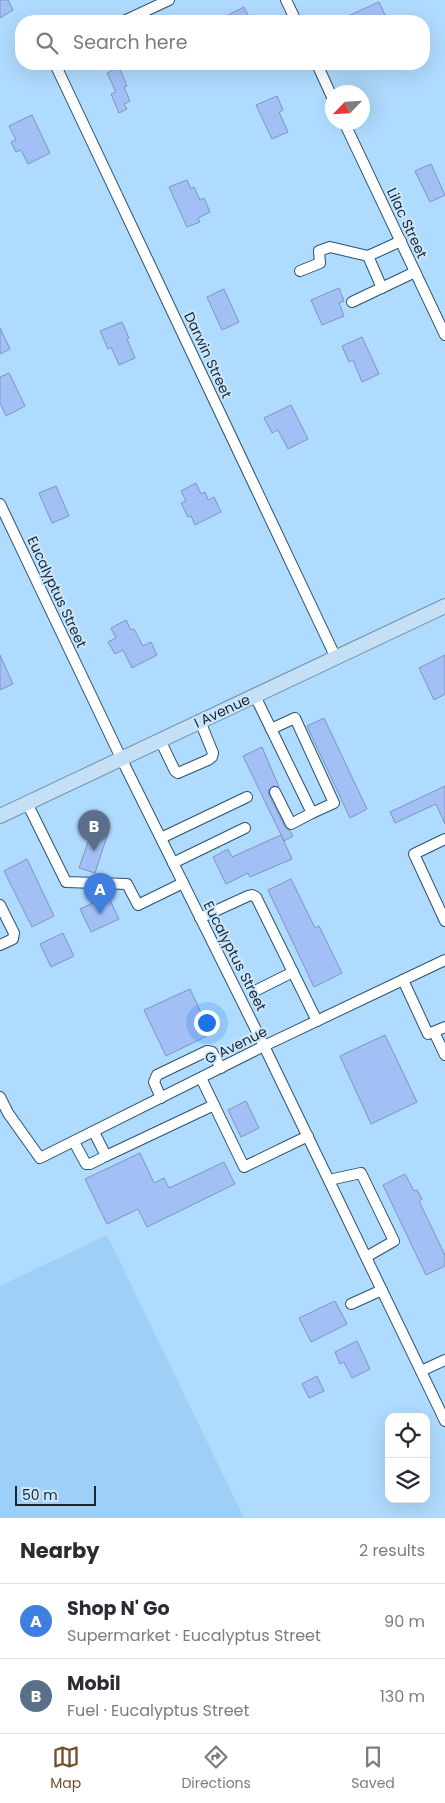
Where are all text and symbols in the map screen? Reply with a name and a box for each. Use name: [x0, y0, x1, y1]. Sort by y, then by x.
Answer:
search box: [15, 15, 430, 70]
icon: search: [33, 29, 61, 57]
text: Search here: [73, 29, 187, 56]
north arrow: [325, 85, 370, 130]
street label: Lilac Street: [382, 184, 432, 262]
street label: Darwin Street: [179, 309, 237, 401]
street label: Eucalyptus Street: [22, 533, 92, 651]
street label: I Avenue: [191, 689, 254, 733]
pin: B: [78, 810, 110, 851]
pin: A: [84, 873, 116, 914]
street label: Eucalyptus Street: [199, 898, 271, 1014]
your location: [194, 1010, 220, 1036]
street label: G Avenue: [201, 1021, 271, 1069]
map controls: [385, 1413, 430, 1503]
button: locate: [385, 1413, 430, 1458]
button: layers: [385, 1458, 430, 1503]
scale bar: [15, 1483, 96, 1506]
text: 50 m: [22, 1485, 58, 1505]
text: Nearby: [20, 1536, 100, 1565]
text: 2 results: [359, 1539, 425, 1562]
text: Shop N' Go: [67, 1595, 170, 1622]
text: A: [30, 1610, 42, 1633]
text: 90 m: [384, 1610, 425, 1633]
text: Supermarket · Eucalyptus Street: [67, 1624, 321, 1647]
text: Mobil: [67, 1670, 121, 1697]
text: B: [31, 1685, 41, 1708]
text: 130 m: [380, 1685, 425, 1708]
text: Fuel · Eucalyptus Street: [67, 1699, 249, 1722]
tab: Map: [50, 1743, 81, 1794]
tab: Directions: [181, 1743, 251, 1794]
tab: Saved: [351, 1743, 395, 1794]

